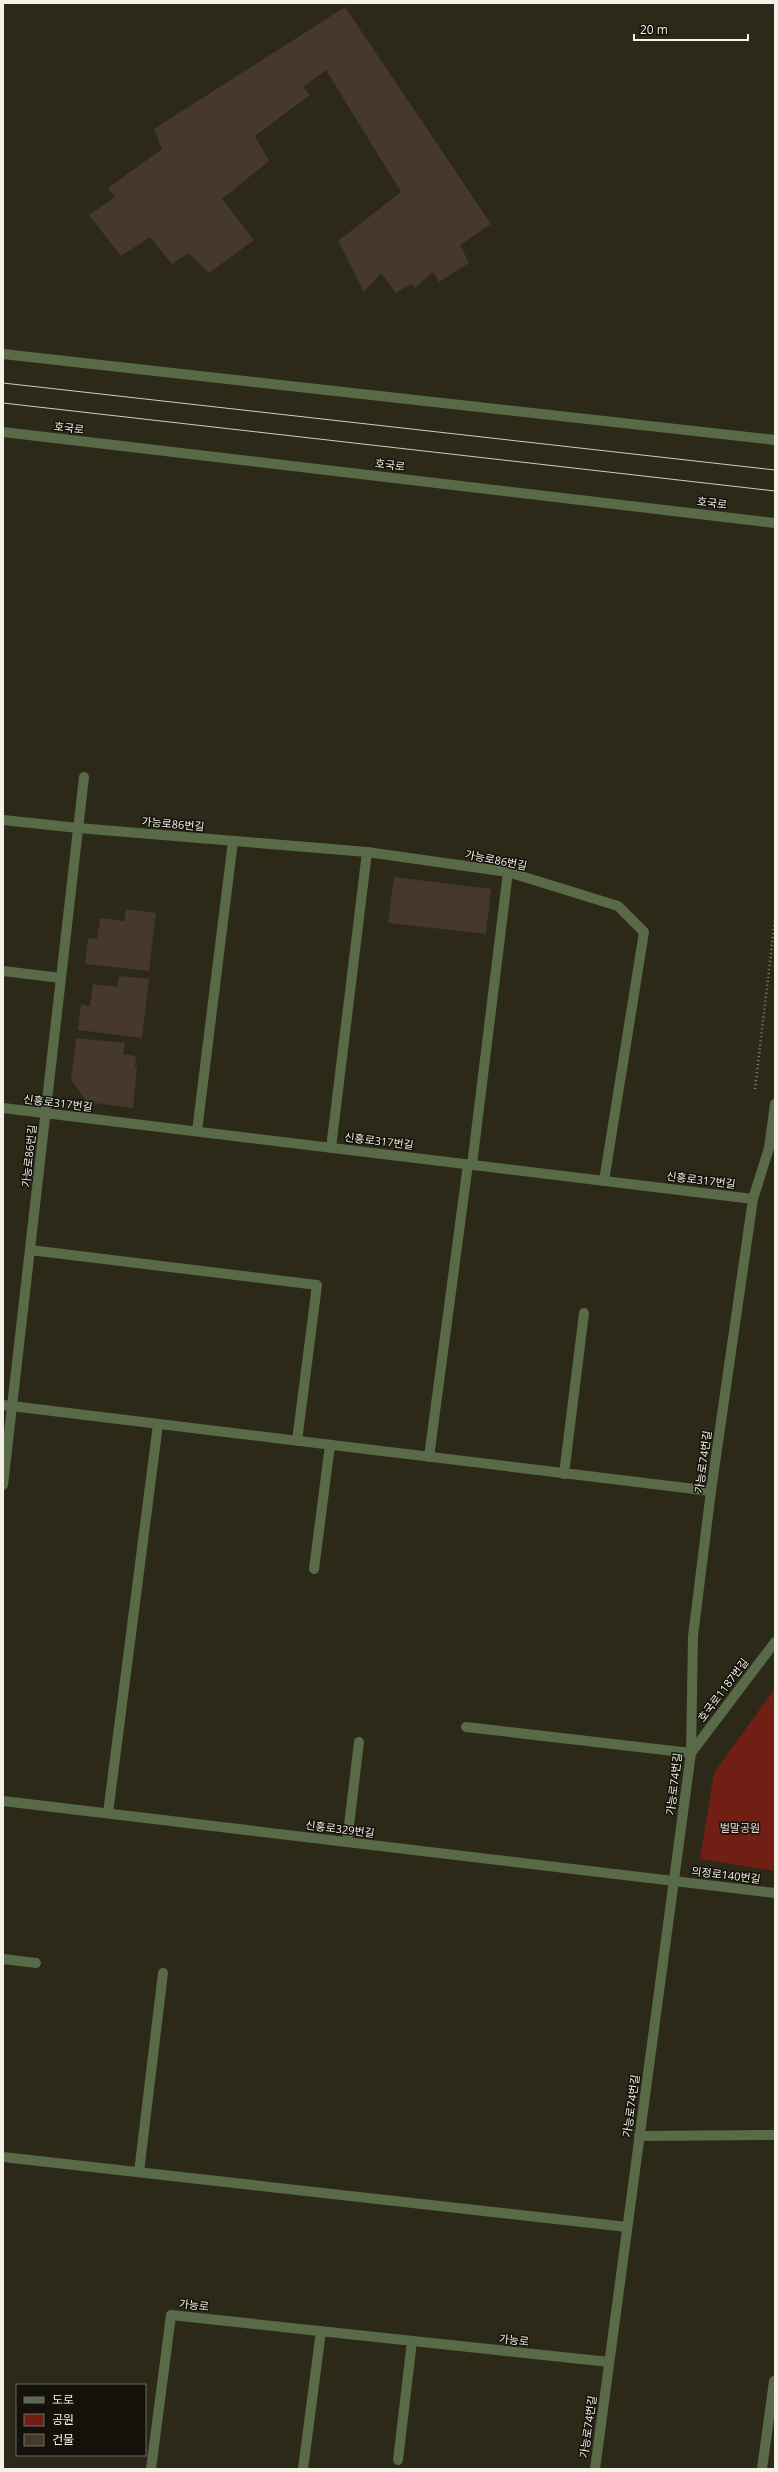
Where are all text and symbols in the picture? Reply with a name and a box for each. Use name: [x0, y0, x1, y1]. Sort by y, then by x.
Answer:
scale bar: [634, 16, 748, 42]
text: 20 m: [640, 21, 668, 38]
street label: 호국로: [53, 418, 85, 437]
street label: 호국로: [374, 455, 406, 474]
street label: 호국로: [696, 493, 728, 512]
street label: 가능로86번길: [141, 813, 205, 834]
street label: 가능로86번길: [464, 846, 529, 873]
street label: 신흥로317번길: [23, 1091, 93, 1114]
street label: 가능로86번길: [18, 1124, 39, 1188]
street label: 신흥로317번길: [344, 1129, 414, 1152]
street label: 신흥로317번길: [666, 1168, 736, 1191]
street label: 가능로74번길: [691, 1430, 714, 1494]
street label: 호국로1187번길: [694, 1655, 751, 1724]
street label: 가능로74번길: [662, 1752, 685, 1816]
street label: 신흥로329번길: [305, 1817, 375, 1840]
park label: 벌말공원: [720, 1820, 760, 1835]
street label: 의정로140번길: [691, 1863, 761, 1886]
street label: 가능로74번길: [619, 2074, 642, 2138]
street label: 가능로: [178, 2295, 210, 2314]
street label: 가능로: [498, 2330, 530, 2349]
legend: [16, 2384, 146, 2456]
text: 도로: [52, 2391, 74, 2408]
street label: 가능로74번길: [576, 2395, 599, 2459]
text: 공원: [52, 2411, 74, 2428]
text: 건물: [52, 2431, 74, 2448]

